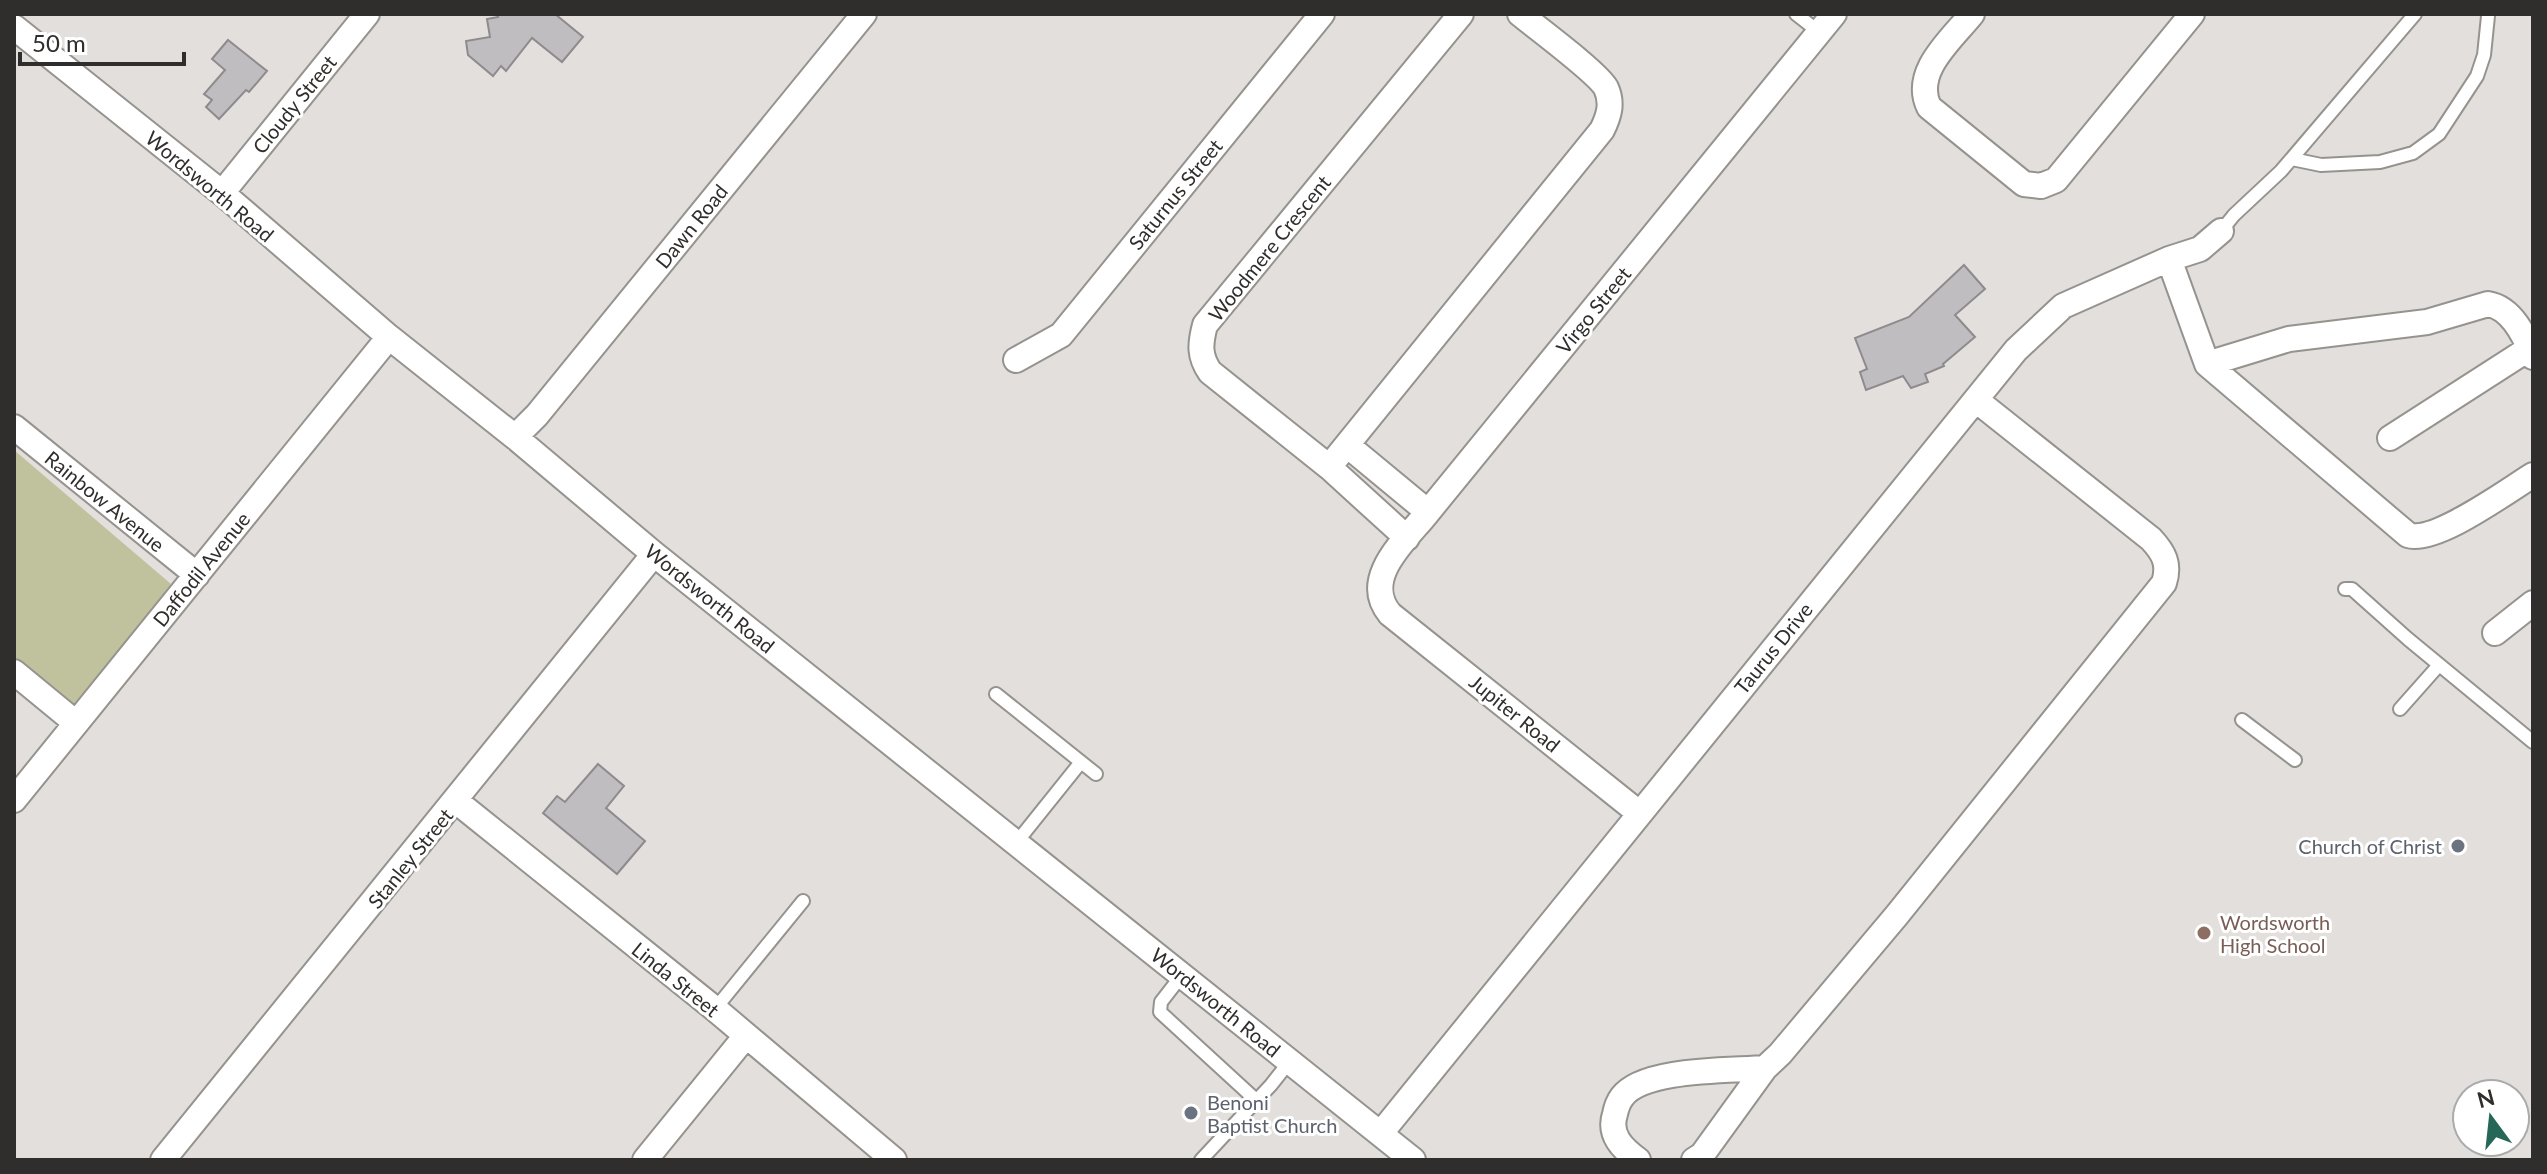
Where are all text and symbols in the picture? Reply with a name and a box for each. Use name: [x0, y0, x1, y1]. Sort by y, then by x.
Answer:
scale bar: [20, 16, 184, 66]
text: 50 m: [32, 28, 86, 57]
street label: Cloudy Street: [247, 50, 341, 158]
street label: Wordsworth Road: [141, 125, 279, 247]
street label: Saturnus Street: [1123, 134, 1227, 254]
street label: Woodmere Crescent: [1203, 170, 1335, 326]
street label: Dawn Road: [650, 179, 732, 273]
street label: Virgo Street: [1551, 262, 1635, 358]
street label: Rainbow Avenue: [40, 446, 170, 556]
street label: Daffodil Avenue: [147, 507, 255, 631]
street label: Wordsworth Road: [640, 538, 780, 658]
street label: Taurus Drive: [1729, 598, 1817, 698]
street label: Jupiter Road: [1465, 669, 1565, 757]
street label: Stanley Street: [363, 803, 457, 913]
place label: Church of Christ: [2298, 834, 2442, 858]
marker: Church of Christ: [2449, 837, 2467, 855]
place label: Wordsworth High School: [2220, 910, 2330, 957]
marker: Wordsworth High School: [2195, 924, 2213, 942]
street label: Linda Street: [628, 937, 724, 1021]
street label: Wordsworth Road: [1146, 942, 1286, 1062]
north arrow: [2451, 1078, 2531, 1158]
text: N: [2474, 1083, 2497, 1113]
place label: Benoni Baptist Church: [1207, 1090, 1337, 1137]
marker: Benoni Baptist Church: [1182, 1104, 1200, 1122]

